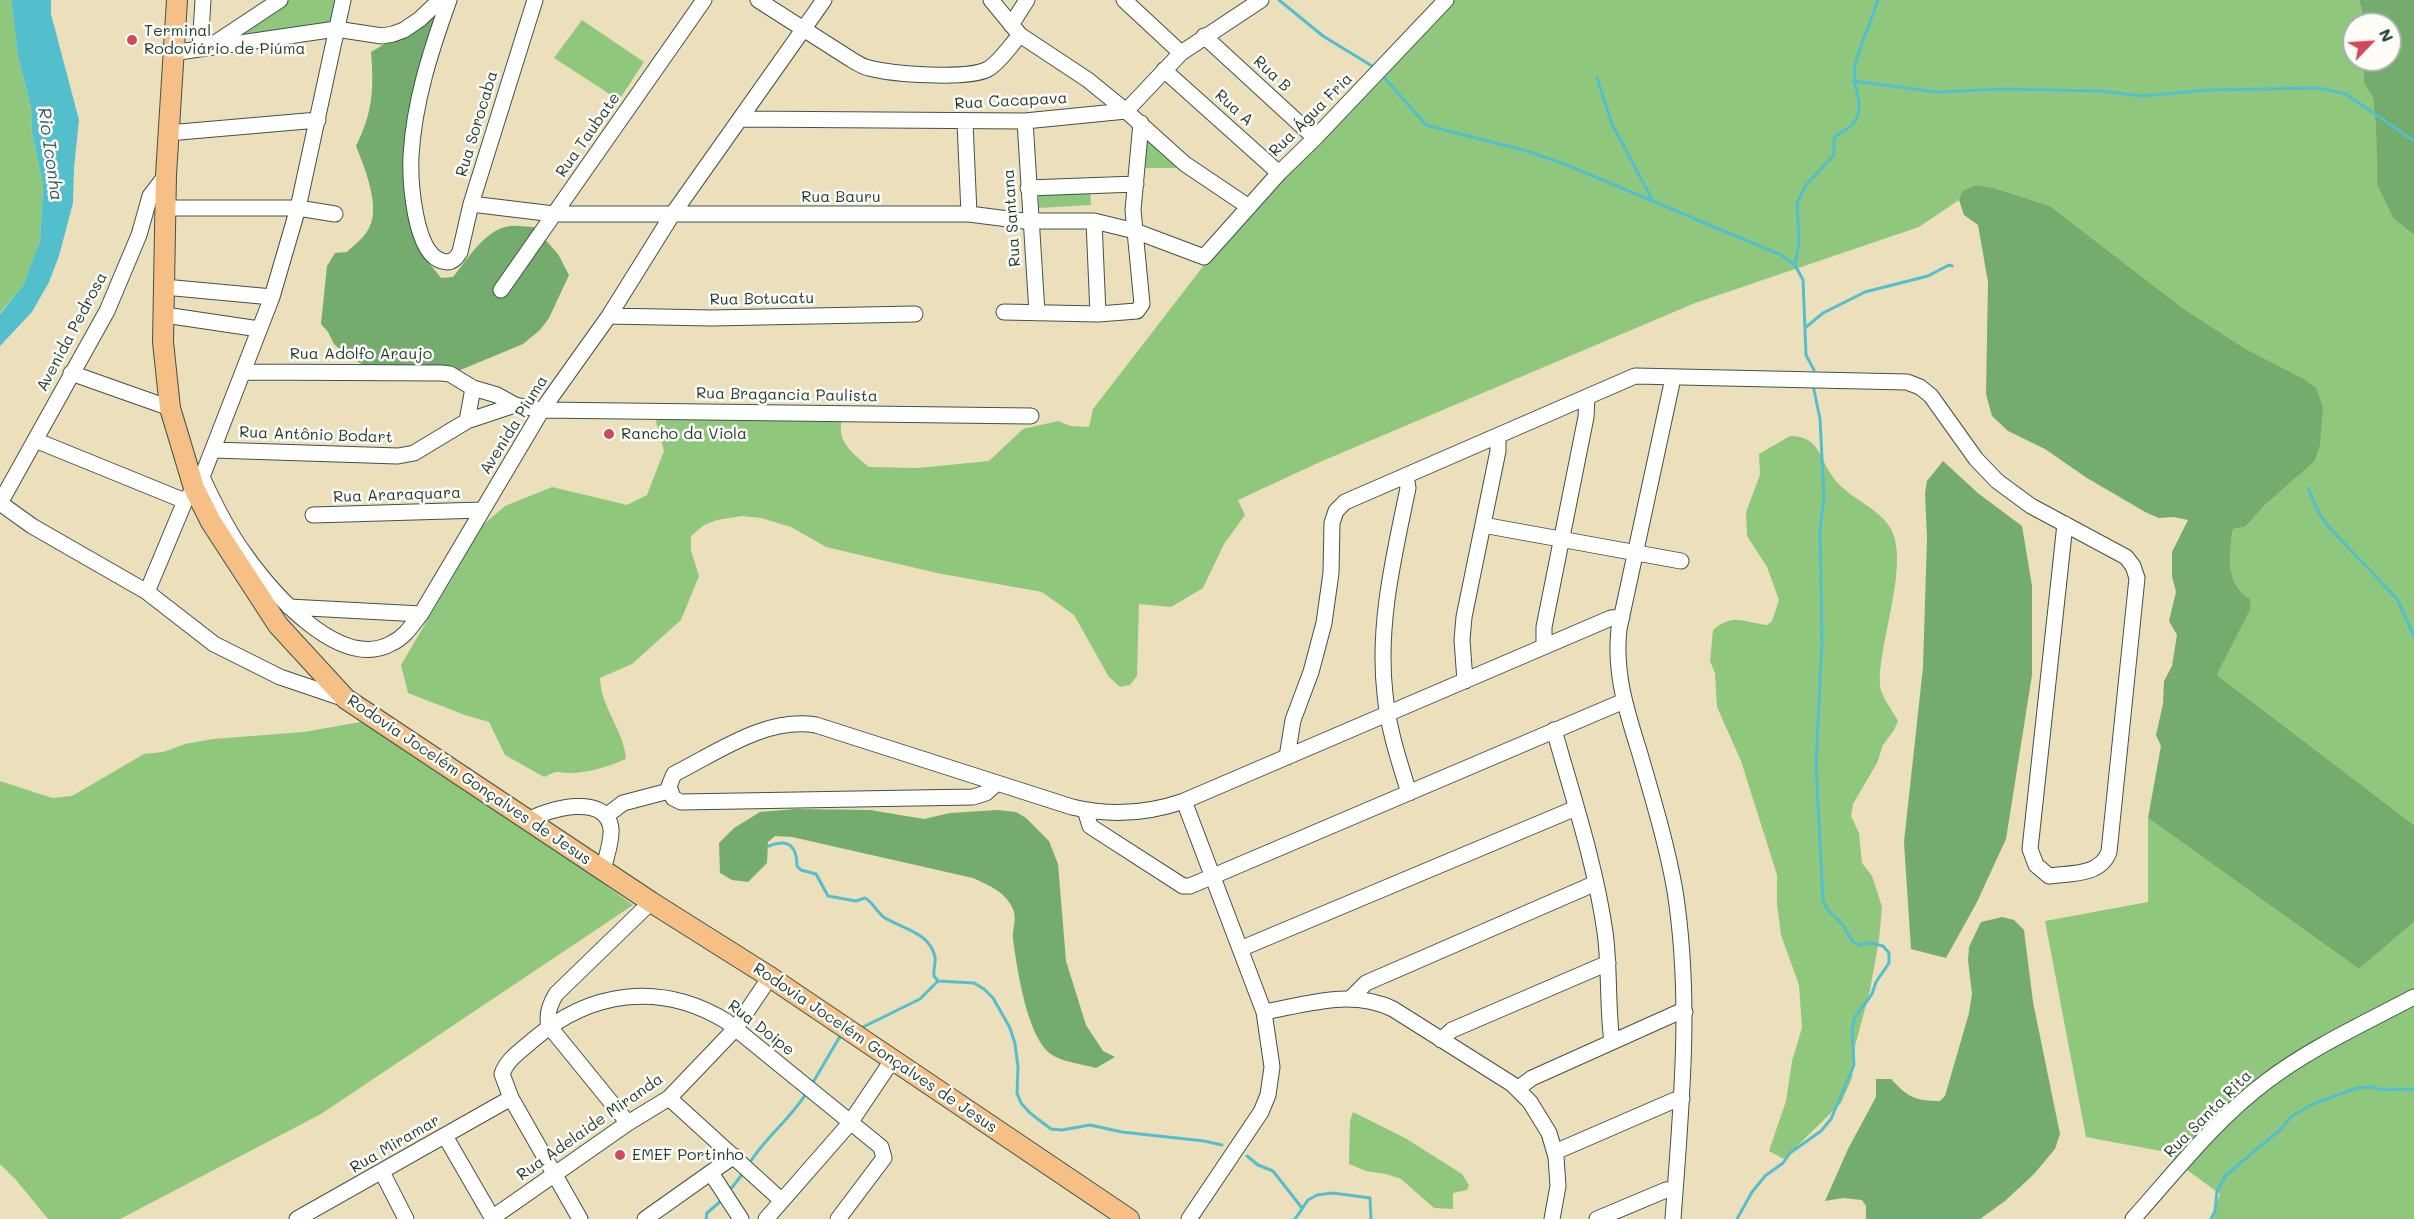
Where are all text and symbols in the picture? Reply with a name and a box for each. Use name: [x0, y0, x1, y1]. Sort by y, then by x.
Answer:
north arrow: [2342, 12, 2402, 72]
place label: Terminal Rodoviário de Piúma: [144, 21, 306, 59]
text: N: [2375, 25, 2399, 45]
marker: Terminal Rodoviário de Piúma: [125, 33, 139, 47]
street label: Rua B: [1249, 52, 1295, 96]
street label: Rua Sorocaba: [452, 69, 502, 179]
street label: Rua Água Fria: [1265, 69, 1357, 161]
street label: Rua A: [1211, 86, 1257, 130]
street label: Rua Cacapava: [954, 88, 1068, 114]
street label: Rua Taubate: [552, 89, 624, 181]
water label: Rio Iconha: [33, 106, 67, 202]
street label: Rua Santana: [999, 169, 1025, 267]
street label: Rua Bauru: [801, 187, 881, 207]
street label: Avenida Pedrosa: [33, 269, 111, 395]
street label: Rua Botucatu: [710, 288, 814, 310]
street label: Rua Adolfo Araujo: [290, 344, 432, 364]
street label: Avenida Piuma: [476, 372, 552, 478]
street label: Rua Bragancia Paulista: [696, 384, 878, 406]
street label: Rua Antônio Bodart: [239, 423, 393, 447]
place label: Rancho da Viola: [621, 424, 747, 444]
marker: Rancho da Viola: [602, 427, 616, 441]
street label: Rua Araraquara: [333, 483, 461, 507]
street label: Rodovia Jocelém Gonçalves de Jesus: [343, 691, 595, 869]
street label: Rodovia Jocelém Gonçalves de Jesus: [749, 959, 1001, 1137]
street label: Rua Doipe: [724, 996, 798, 1060]
street label: Rua Santa Rita: [2160, 1066, 2256, 1162]
street label: Rua Adelaide Miranda: [513, 1069, 667, 1185]
street label: Rua Miramar: [347, 1111, 443, 1177]
place label: EMEF Portinho: [632, 1145, 744, 1165]
marker: EMEF Portinho: [613, 1148, 627, 1162]

